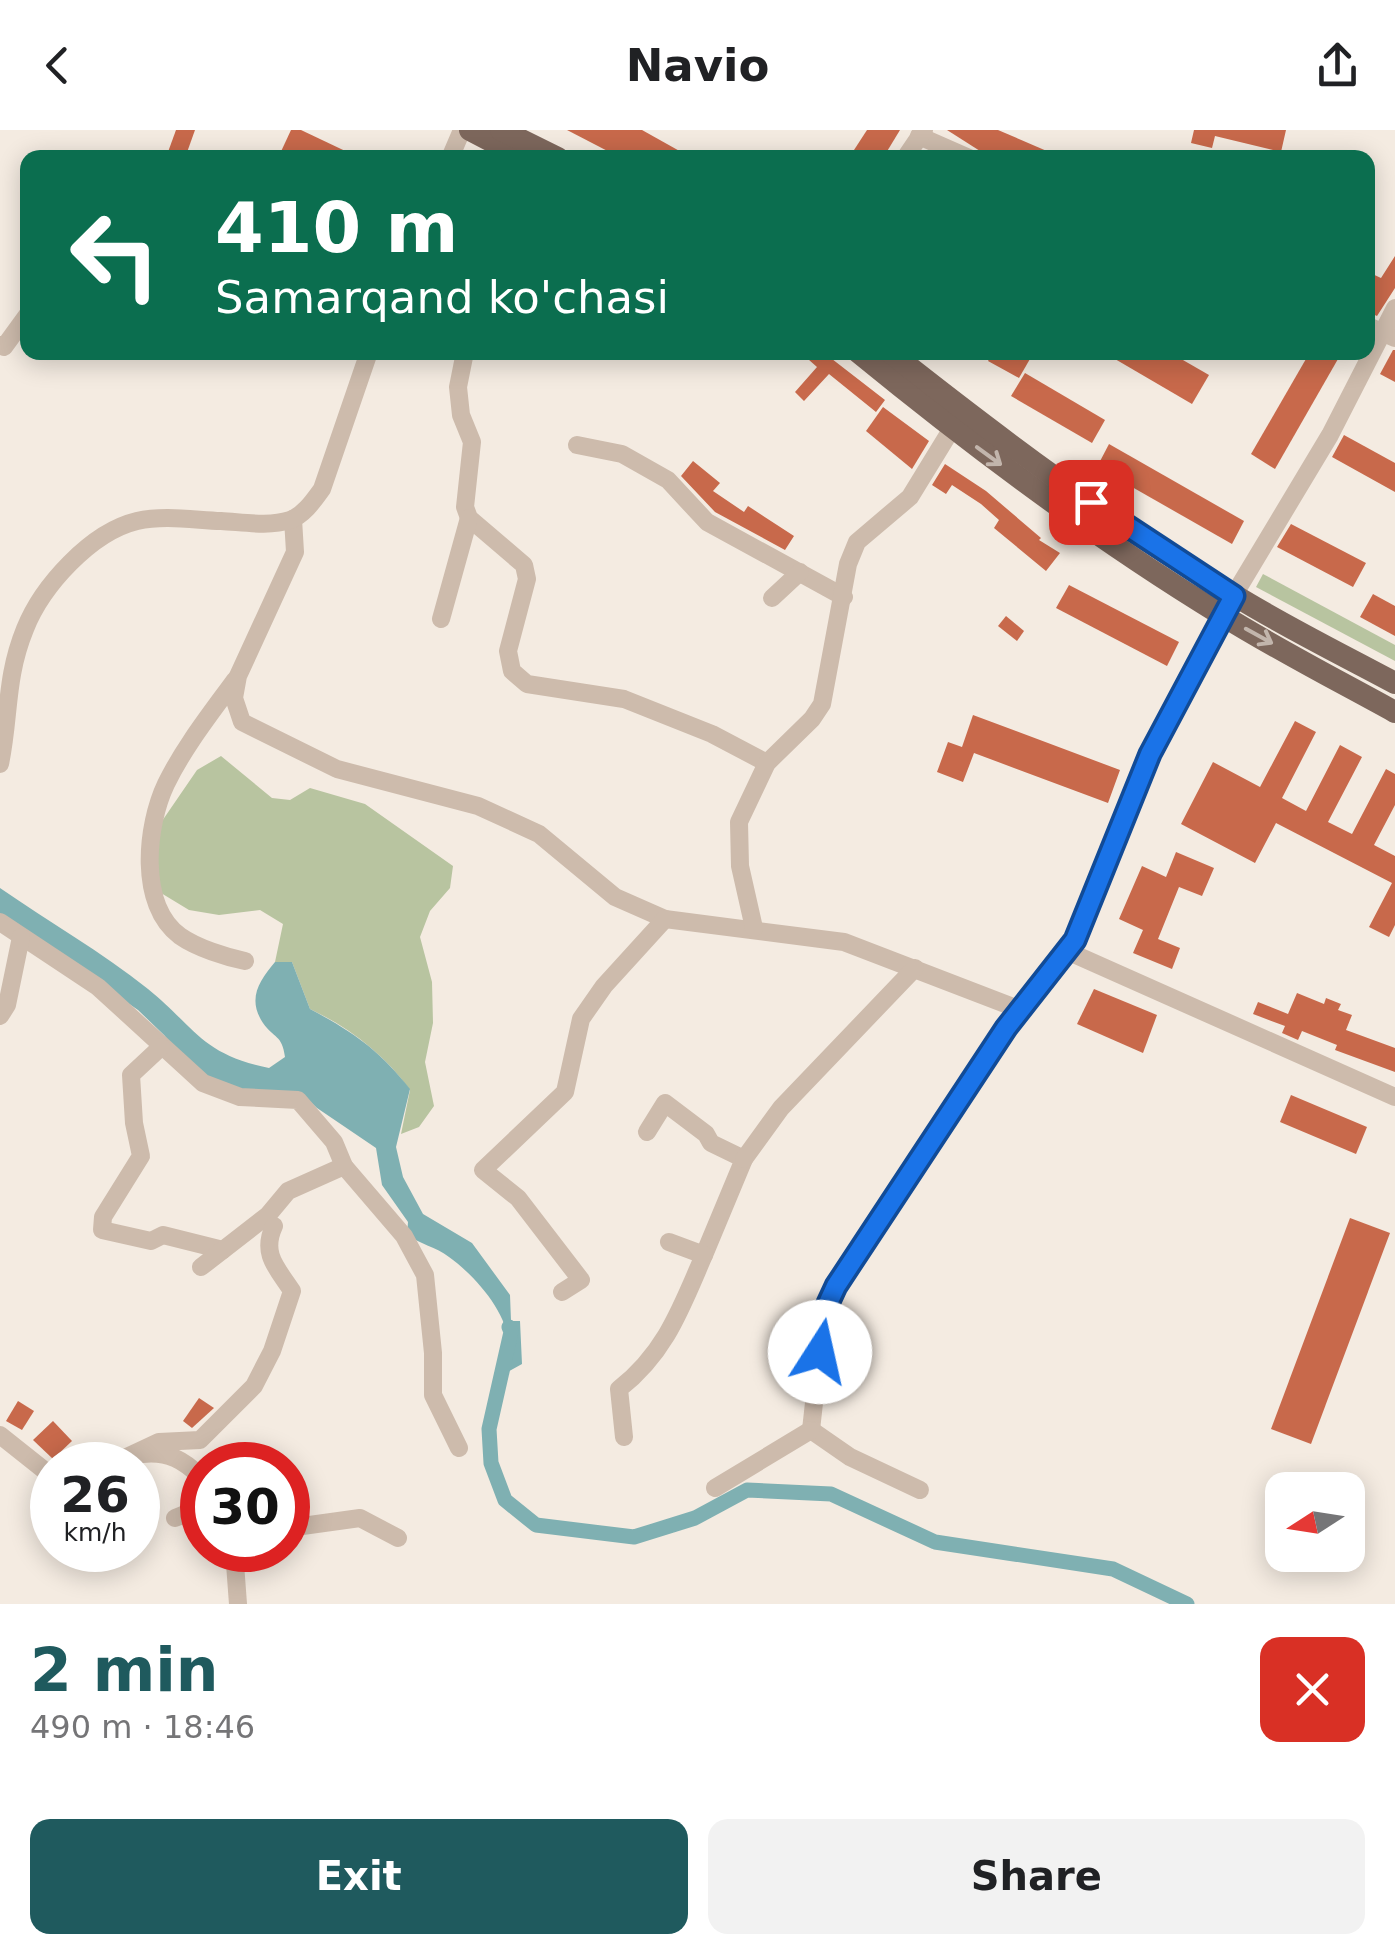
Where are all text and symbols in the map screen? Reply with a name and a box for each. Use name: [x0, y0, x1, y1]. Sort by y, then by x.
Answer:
icon: back: [30, 38, 85, 93]
icon: share: [1310, 38, 1365, 93]
text: Navio: [626, 39, 769, 92]
text: 410 m: [215, 187, 458, 269]
icon: left: [50, 190, 180, 320]
text: Samarqand ko'chasi: [215, 271, 669, 324]
one-way arrow: [975, 445, 1002, 466]
pin: [1049, 460, 1134, 545]
icon: arrive: [1064, 475, 1119, 530]
one-way arrow: [1244, 627, 1274, 647]
position arrow: [768, 1300, 872, 1404]
speed limit sign: 30: [180, 1442, 310, 1572]
text: 26: [60, 1466, 130, 1524]
north arrow: [1265, 1472, 1365, 1572]
map controls: [1265, 1472, 1365, 1572]
text: km/h: [63, 1518, 127, 1547]
text: 2 min: [30, 1635, 218, 1705]
button: close: [1260, 1637, 1365, 1742]
text: 490 m · 18:46: [30, 1708, 255, 1746]
button: Exit: [30, 1819, 688, 1934]
button: Share: [708, 1819, 1365, 1934]

